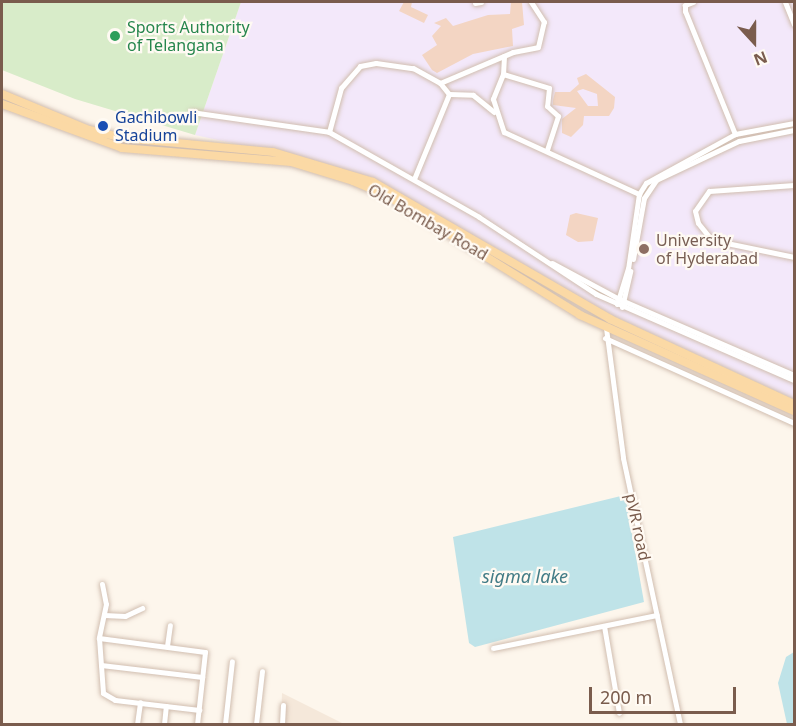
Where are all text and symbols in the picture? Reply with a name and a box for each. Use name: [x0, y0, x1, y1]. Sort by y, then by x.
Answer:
north arrow: [724, 12, 784, 72]
place label: Sports Authority of Telangana: [127, 17, 250, 55]
marker: Sports Authority of Telangana: [108, 29, 122, 43]
text: N: [750, 46, 770, 71]
place label: Gachibowli Stadium: [115, 107, 197, 145]
marker: Gachibowli Stadium: [96, 119, 110, 133]
street label: Old Bombay Road: [365, 180, 491, 264]
place label: University of Hyderabad: [656, 230, 758, 268]
marker: University of Hyderabad: [637, 242, 651, 256]
street label: pVR road: [622, 492, 654, 562]
water label: sigma lake: [482, 565, 568, 587]
scale bar: [592, 675, 739, 713]
text: 200 m: [600, 685, 652, 709]

